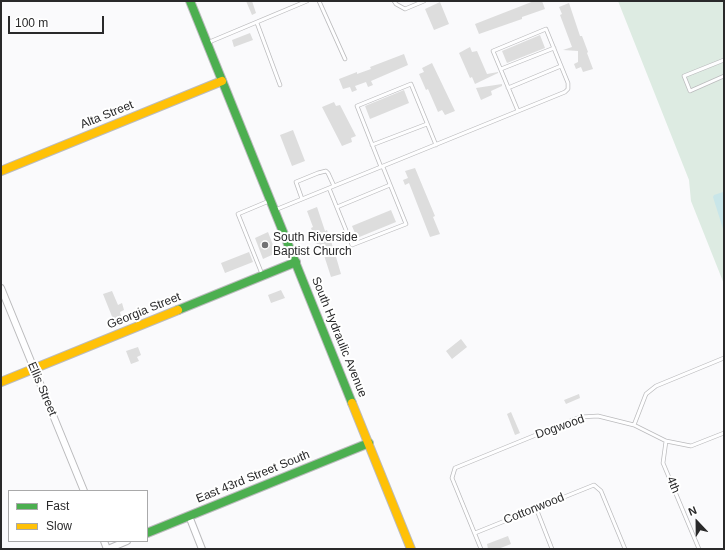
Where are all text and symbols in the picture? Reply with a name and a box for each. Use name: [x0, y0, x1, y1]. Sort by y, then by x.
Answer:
scale bar: [10, 8, 106, 34]
text: 100 m: [15, 16, 48, 30]
street label: Alta Street: [78, 98, 136, 132]
place label: South Riverside Baptist Church: [273, 231, 358, 259]
marker: South Riverside Baptist Church: [260, 240, 270, 250]
street label: South Hydraulic Avenue: [308, 275, 370, 399]
street label: Georgia Street: [105, 290, 183, 332]
street label: Ellis Street: [24, 360, 60, 418]
street label: Dogwood: [534, 412, 586, 442]
street label: East 43rd Street South: [194, 448, 312, 506]
street label: 4th: [663, 475, 683, 495]
legend: [8, 490, 148, 542]
street label: Cottonwood: [502, 490, 566, 528]
text: Fast: [46, 499, 69, 513]
north arrow: [677, 502, 717, 542]
text: N: [687, 504, 698, 518]
text: Slow: [46, 519, 72, 533]

